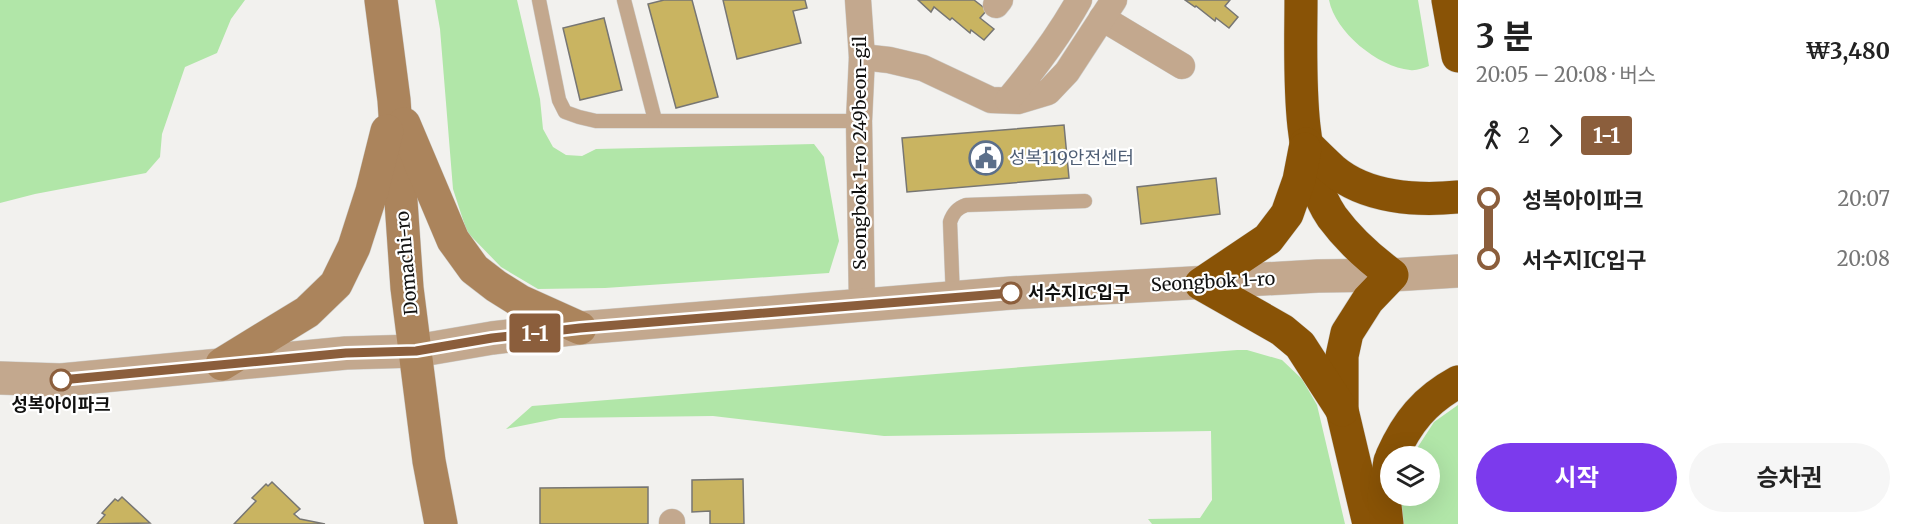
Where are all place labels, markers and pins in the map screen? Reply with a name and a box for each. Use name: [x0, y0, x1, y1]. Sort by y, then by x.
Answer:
public building icon: 성복119안전센터: [968, 140, 1004, 176]
place label: 성복119안전센터: [1009, 146, 1134, 169]
place label: 서수지IC입구: [1028, 281, 1130, 304]
marker: 서수지IC입구: [1000, 282, 1022, 304]
marker: 성복아이파크: [50, 369, 72, 391]
place label: 성복아이파크: [11, 393, 111, 416]

